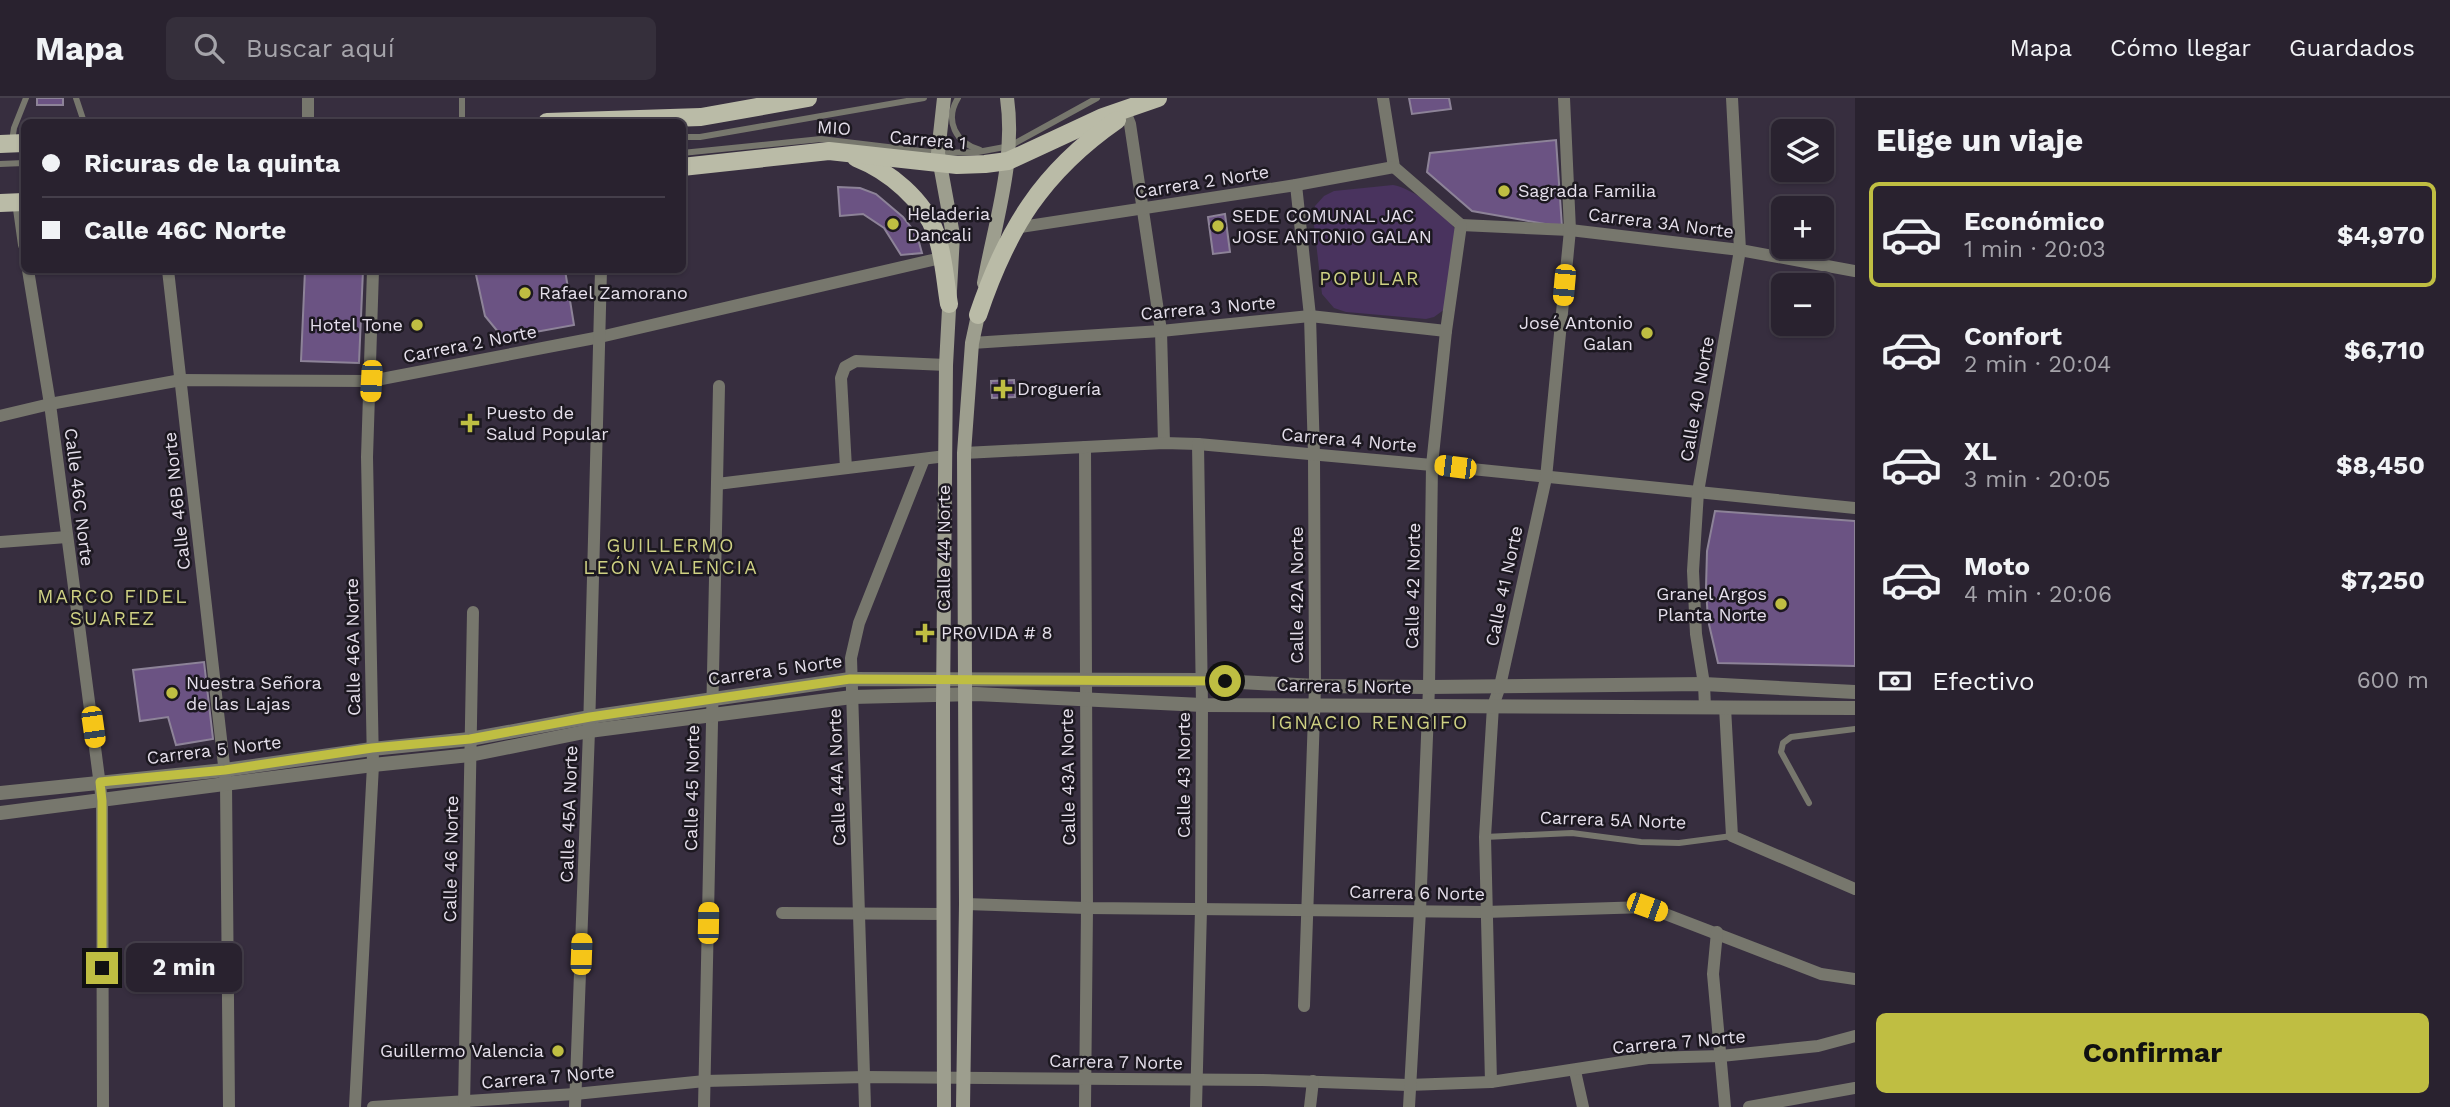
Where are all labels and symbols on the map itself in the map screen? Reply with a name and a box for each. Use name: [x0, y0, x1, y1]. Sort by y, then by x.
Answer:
street label: MIO: [816, 116, 852, 139]
street label: Carrera 1: [889, 126, 967, 153]
street label: Carrera 2 Norte: [1133, 161, 1271, 202]
place label: Sagrada Familia: [1518, 180, 1656, 201]
marker: Sagrada Familia: [1496, 183, 1512, 199]
place label: Heladeria Dancali: [907, 203, 990, 245]
street label: Carrera 3A Norte: [1587, 203, 1735, 242]
place label: SEDE COMUNAL JAC JOSE ANTONIO GALAN: [1232, 205, 1432, 247]
marker: Heladeria Dancali: [885, 216, 901, 232]
marker: SEDE COMUNAL JAC JOSE ANTONIO GALAN: [1210, 218, 1226, 234]
car: [1552, 263, 1577, 307]
district label: POPULAR: [1319, 267, 1421, 290]
place label: Rafael Zamorano: [539, 282, 688, 303]
marker: Rafael Zamorano: [517, 285, 533, 301]
street label: Carrera 3 Norte: [1140, 291, 1276, 324]
place label: José Antonio Galan: [1519, 312, 1633, 354]
place label: Hotel Tone: [310, 314, 403, 335]
marker: Hotel Tone: [409, 317, 425, 333]
street label: Carrera 2 Norte: [401, 320, 538, 367]
marker: José Antonio Galan: [1639, 325, 1655, 341]
street label: Calle 40 Norte: [1675, 335, 1718, 463]
car: [360, 359, 383, 403]
place label: Droguería: [1017, 378, 1101, 399]
marker: Droguería: [995, 381, 1011, 397]
place label: Puesto de Salud Popular: [486, 402, 609, 444]
marker: Puesto de Salud Popular: [460, 413, 480, 433]
street label: Carrera 4 Norte: [1280, 423, 1418, 456]
street label: Calle 46C Norte: [61, 427, 98, 567]
street label: Calle 46B Norte: [159, 431, 194, 571]
car: [1433, 454, 1478, 480]
street label: Calle 44 Norte: [933, 485, 954, 611]
street label: Calle 42 Norte: [1401, 523, 1424, 649]
street label: Calle 41 Norte: [1481, 524, 1527, 648]
street label: Calle 42A Norte: [1286, 526, 1307, 664]
district label: GUILLERMO LEÓN VALENCIA: [583, 534, 759, 579]
street label: Calle 46A Norte: [341, 578, 364, 716]
place label: Granel Argos Planta Norte: [1656, 583, 1767, 625]
district label: MARCO FIDEL SUAREZ: [37, 585, 189, 630]
marker: Granel Argos Planta Norte: [1773, 596, 1789, 612]
place label: PROVIDA # 8: [941, 622, 1053, 643]
marker: PROVIDA # 8: [915, 623, 935, 643]
street label: Carrera 5 Norte: [706, 650, 844, 689]
route start: [1209, 665, 1241, 697]
place label: Nuestra Señora de las Lajas: [186, 672, 322, 714]
street label: Carrera 5 Norte: [1276, 674, 1412, 697]
marker: Nuestra Señora de las Lajas: [164, 685, 180, 701]
car: [80, 705, 107, 749]
street label: Calle 44A Norte: [824, 708, 849, 846]
street label: Calle 43A Norte: [1056, 708, 1079, 846]
district label: IGNACIO RENGIFO: [1271, 711, 1469, 734]
street label: Calle 43 Norte: [1173, 712, 1194, 838]
street label: Calle 45 Norte: [680, 725, 703, 851]
street label: Carrera 5 Norte: [145, 731, 282, 768]
street label: Calle 45A Norte: [556, 745, 581, 883]
street label: Calle 46 Norte: [439, 795, 462, 923]
street label: Carrera 5A Norte: [1539, 806, 1687, 833]
street label: Carrera 6 Norte: [1349, 881, 1485, 904]
car: [1624, 890, 1671, 924]
car: [698, 902, 719, 944]
car: [570, 933, 593, 975]
callout: 2 min: [126, 944, 242, 992]
route end: [86, 952, 118, 984]
street label: Carrera 7 Norte: [1611, 1025, 1747, 1058]
place label: Guillermo Valencia: [380, 1040, 544, 1061]
marker: Guillermo Valencia: [550, 1043, 566, 1059]
street label: Carrera 7 Norte: [1049, 1050, 1183, 1073]
street label: Carrera 7 Norte: [480, 1060, 616, 1093]

